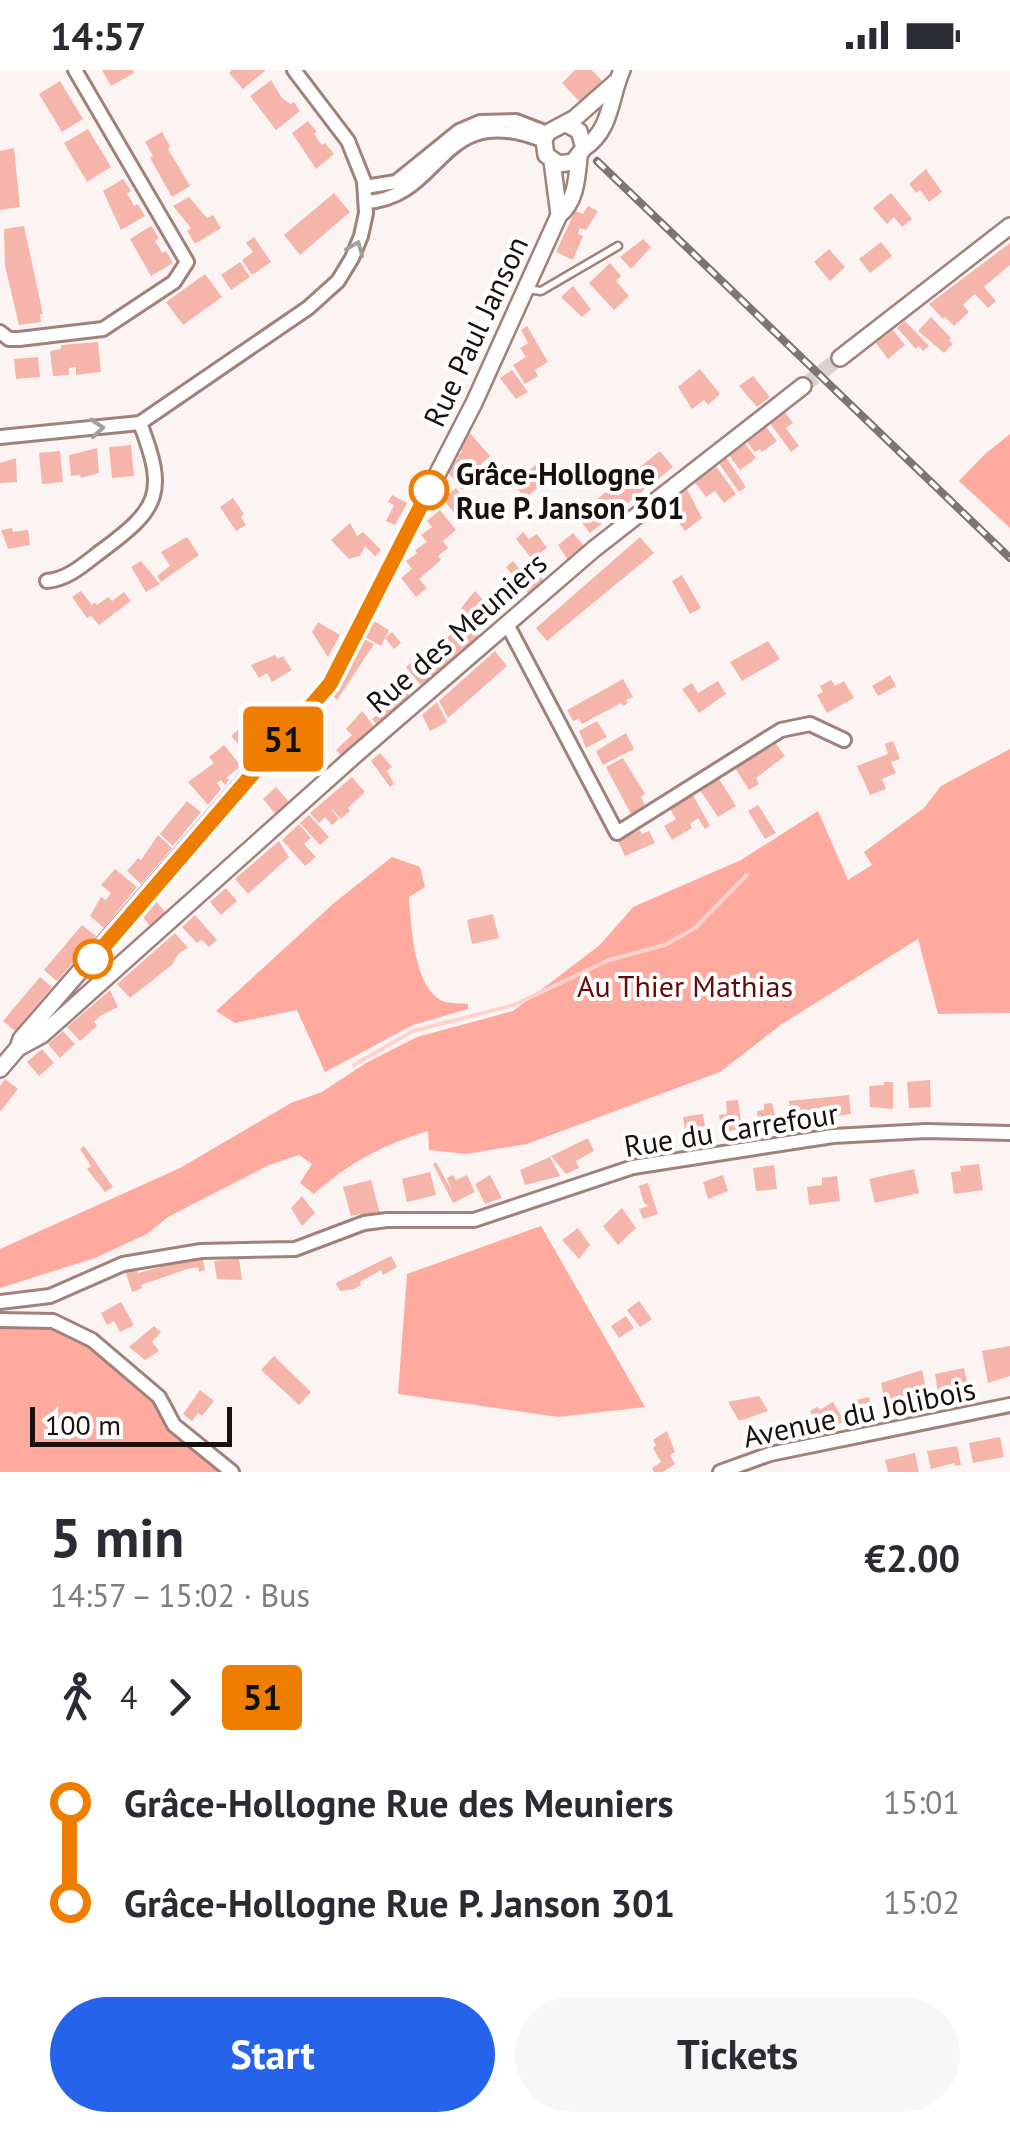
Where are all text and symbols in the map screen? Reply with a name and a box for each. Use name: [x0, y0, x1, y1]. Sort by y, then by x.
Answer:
text: 14:57: [50, 11, 146, 60]
street label: Rue Paul Janson: [414, 230, 536, 432]
one-way arrow: [344, 240, 364, 258]
one-way arrow: [90, 418, 106, 440]
place label: Grâce-Hollogne Rue P. Janson 301: [456, 454, 684, 527]
marker: Grâce-Hollogne Rue P. Janson 301: [410, 471, 448, 509]
street label: Rue des Meuniers: [358, 543, 554, 721]
line badge: 51: [238, 706, 328, 772]
text: 51: [263, 716, 303, 762]
unlabelled marker: [74, 940, 112, 978]
park label: Au Thier Mathias: [577, 966, 793, 1005]
street label: Rue du Carrefour: [621, 1093, 841, 1165]
street label: Avenue du Jolibois: [739, 1368, 979, 1456]
scale bar: [30, 1402, 232, 1446]
text: 100 m: [45, 1406, 121, 1443]
text: 5 min: [50, 1501, 184, 1572]
text: €2.00: [864, 1533, 960, 1582]
text: 14:57 – 15:02 · Bus: [50, 1574, 310, 1616]
icon: walk: [50, 1670, 105, 1725]
icon: forward: [152, 1670, 207, 1725]
text: 51: [242, 1674, 282, 1720]
text: 4: [120, 1676, 137, 1718]
text: Grâce-Hollogne Rue des Meuniers: [124, 1778, 673, 1827]
text: 15:01: [883, 1781, 960, 1823]
text: Grâce-Hollogne Rue P. Janson 301: [124, 1878, 675, 1927]
text: 15:02: [883, 1881, 960, 1923]
button: Start: [50, 1997, 495, 2112]
button: Tickets: [515, 1997, 960, 2112]

